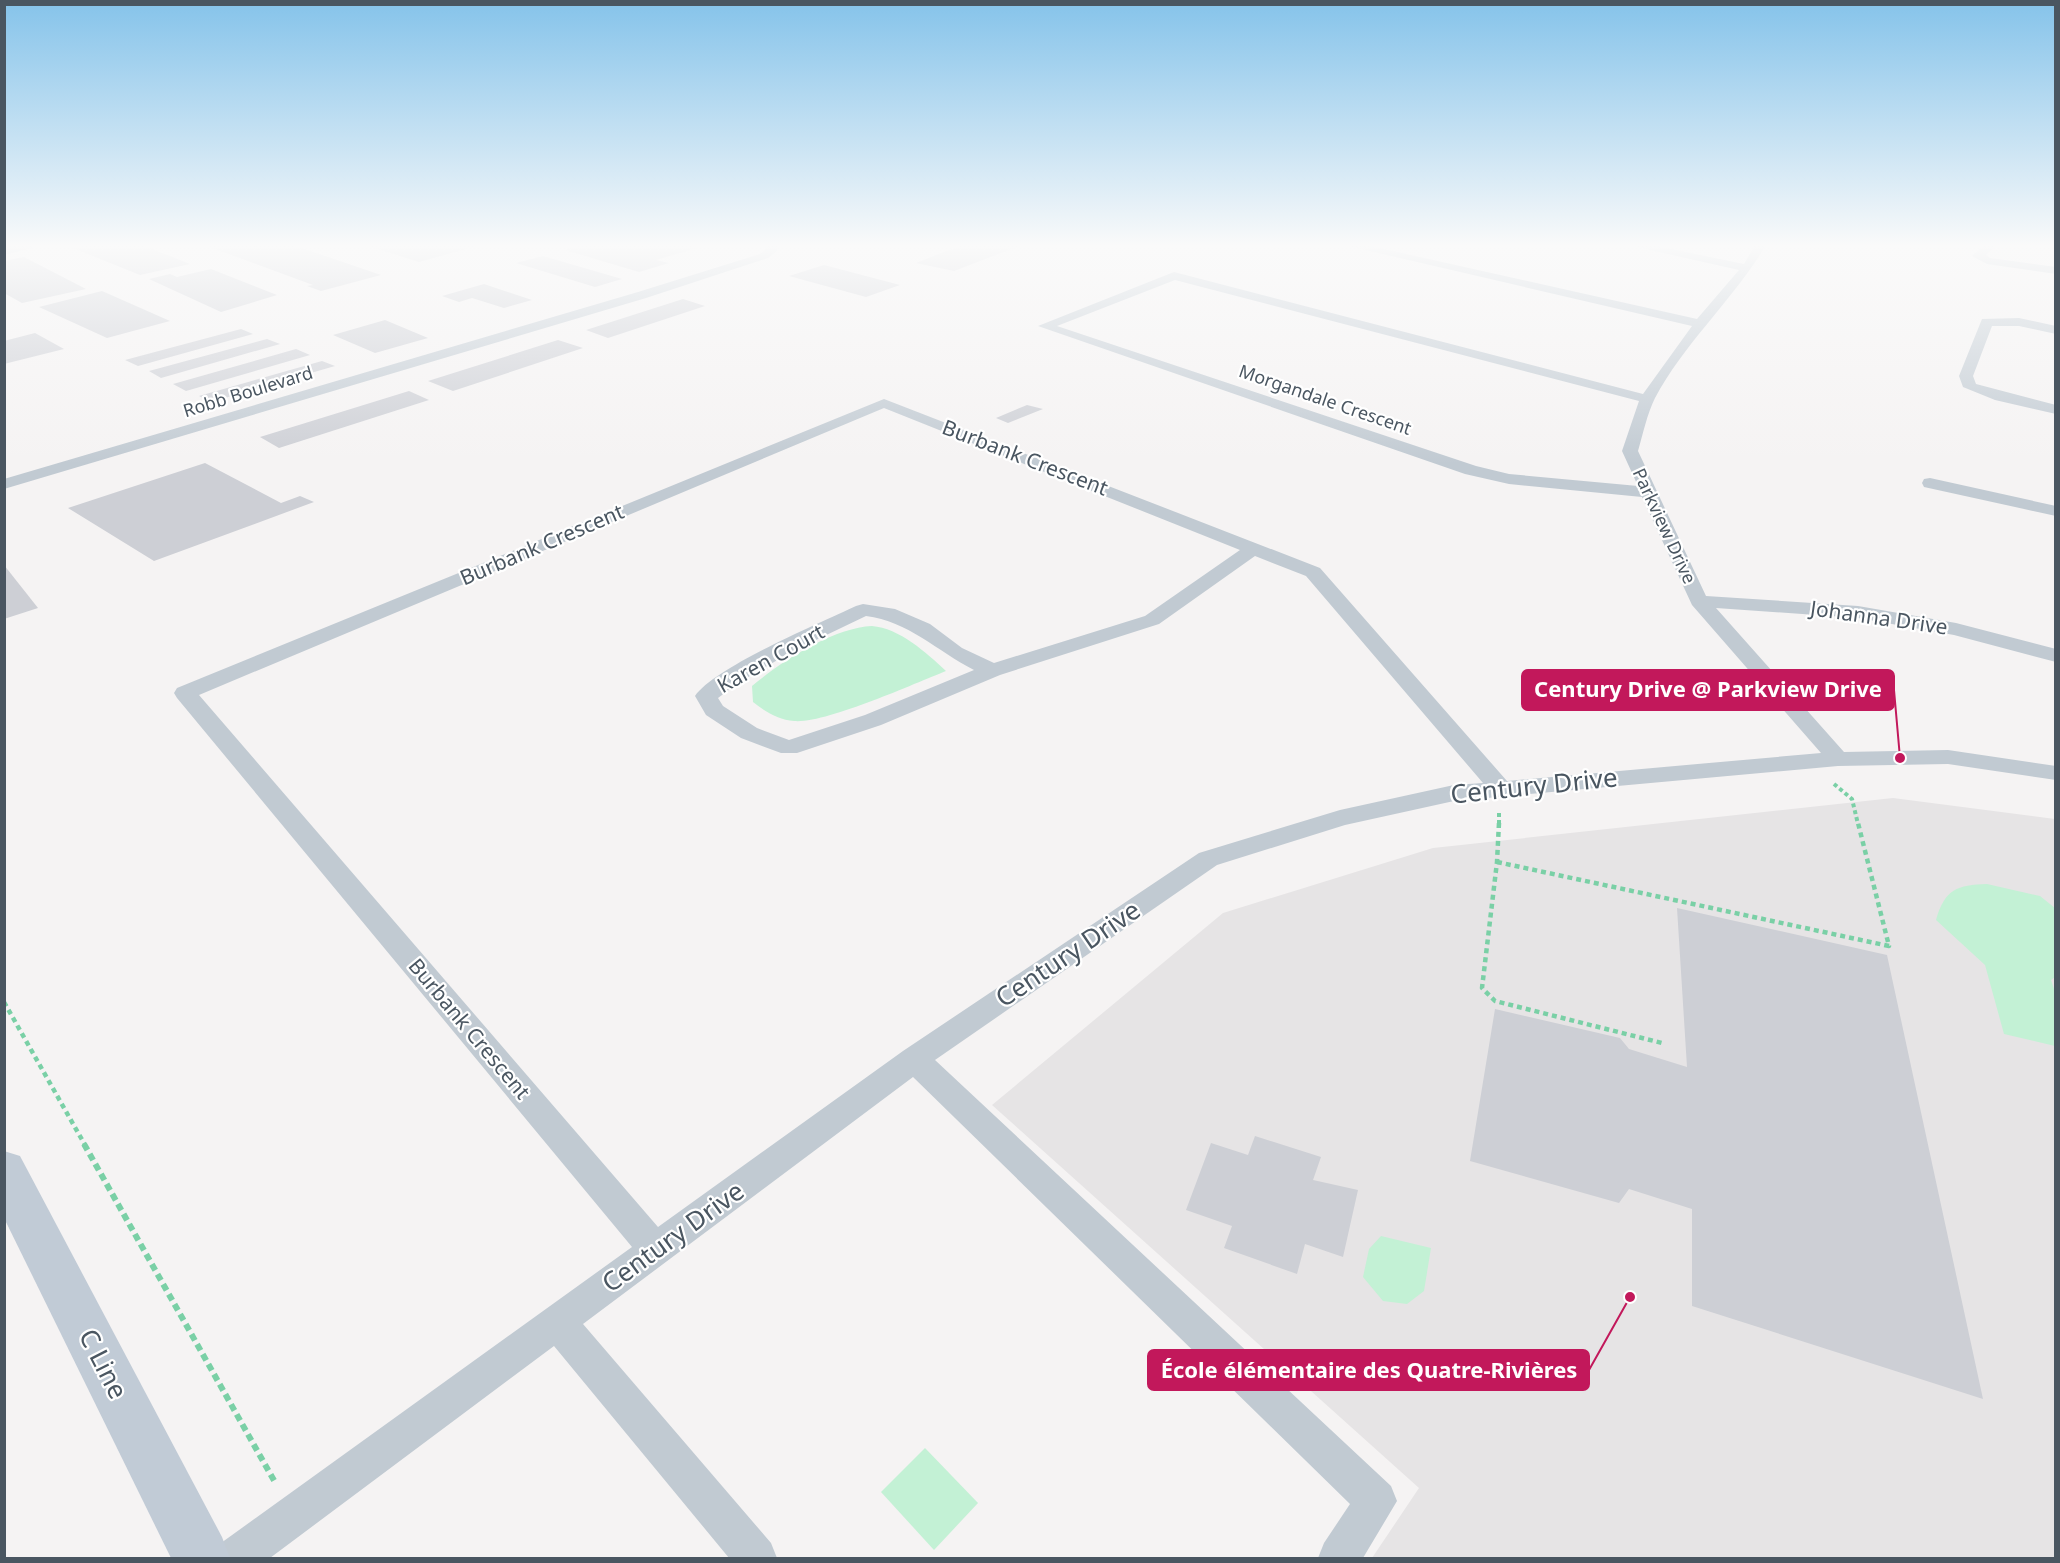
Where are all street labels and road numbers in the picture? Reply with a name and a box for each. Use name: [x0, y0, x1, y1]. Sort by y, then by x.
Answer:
street label: Morgandale Crescent: [1236, 358, 1415, 440]
street label: Robb Boulevard: [180, 360, 316, 422]
street label: Burbank Crescent: [938, 413, 1113, 502]
street label: Parkview Drive: [1628, 464, 1702, 587]
street label: Burbank Crescent: [455, 497, 628, 591]
street label: Johanna Drive: [1807, 593, 1950, 640]
street label: Karen Court: [712, 617, 829, 699]
street label: Century Drive: [1449, 758, 1619, 812]
street label: Century Drive: [988, 891, 1147, 1015]
street label: Burbank Crescent: [403, 952, 537, 1105]
street label: Century Drive: [594, 1172, 751, 1300]
street label: C Line: [71, 1322, 137, 1405]

